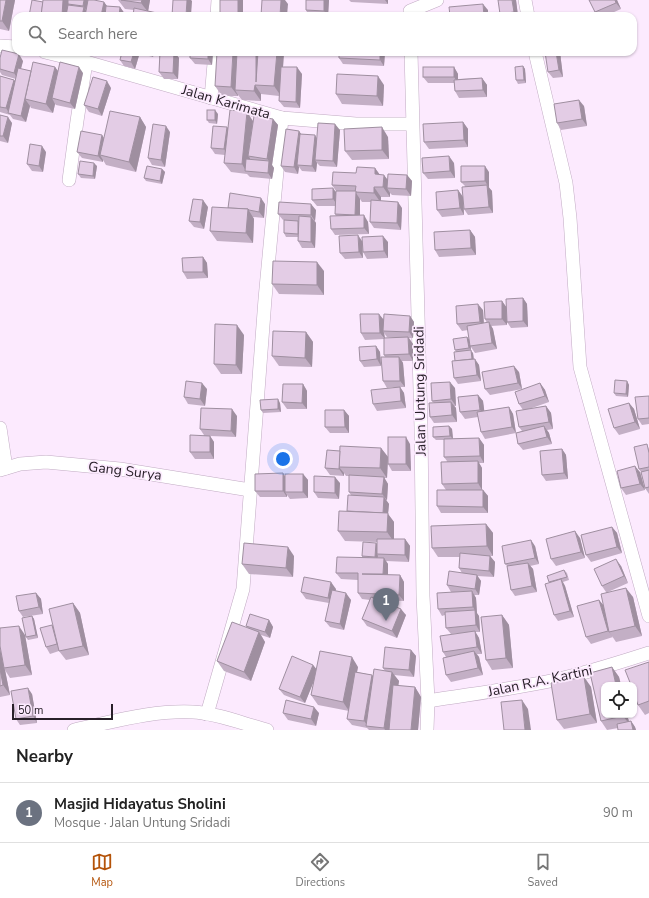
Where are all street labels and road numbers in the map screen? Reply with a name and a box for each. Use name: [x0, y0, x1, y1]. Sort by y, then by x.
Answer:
street label: Jalan Karimata: [179, 80, 272, 124]
street label: Jalan Untung Sridadi: [409, 326, 431, 457]
street label: Gang Surya: [87, 457, 163, 485]
street label: Jalan R.A. Kartini: [485, 661, 594, 702]

